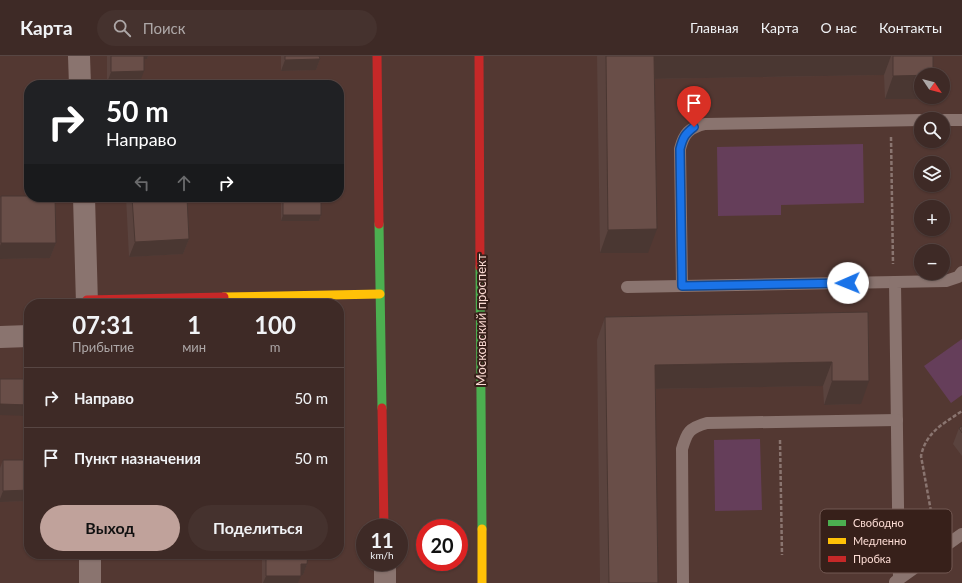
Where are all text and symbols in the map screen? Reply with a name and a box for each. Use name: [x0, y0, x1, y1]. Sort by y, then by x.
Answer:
search box: [97, 10, 377, 46]
text: Карта: [20, 16, 73, 39]
icon: search: [111, 17, 133, 39]
text: Поиск: [143, 19, 186, 37]
text: Главная: [690, 19, 739, 36]
text: Карта: [761, 19, 799, 36]
text: О нас: [821, 19, 857, 36]
text: Контакты: [879, 19, 942, 36]
north arrow: [914, 68, 950, 104]
map controls: [914, 68, 950, 280]
pin: [677, 86, 711, 127]
icon: arrive: [683, 92, 705, 114]
text: 50 m: [106, 94, 169, 128]
icon: right: [40, 96, 92, 148]
button: search: [914, 112, 950, 148]
text: Направо: [106, 128, 177, 150]
button: layers: [914, 156, 950, 192]
icon: left: [131, 172, 153, 194]
icon: ahead: [173, 172, 195, 194]
icon: right: [215, 172, 237, 194]
button: +: [914, 200, 950, 236]
button: −: [914, 244, 950, 280]
street label: Московский проспект: [473, 253, 489, 386]
position arrow: [827, 262, 869, 304]
text: 07:31: [72, 310, 134, 339]
text: 1: [187, 310, 201, 339]
text: 100: [254, 310, 296, 339]
text: Прибытие: [72, 339, 134, 355]
text: мин: [182, 339, 206, 355]
text: m: [270, 339, 280, 355]
icon: right: [40, 387, 62, 409]
text: Направо: [74, 389, 134, 407]
text: 50 m: [294, 389, 328, 407]
icon: arrive: [40, 447, 62, 469]
text: Пункт назначения: [74, 449, 201, 467]
text: 50 m: [294, 449, 328, 467]
button: Выход: [40, 505, 180, 551]
button: Поделиться: [188, 505, 328, 551]
legend: [820, 509, 952, 573]
text: Свободно: [853, 516, 904, 529]
speed limit sign: 20: [416, 519, 468, 571]
text: 11: [370, 528, 394, 552]
text: Медленно: [853, 534, 906, 547]
text: km/h: [370, 549, 394, 561]
text: Пробка: [853, 552, 891, 565]

